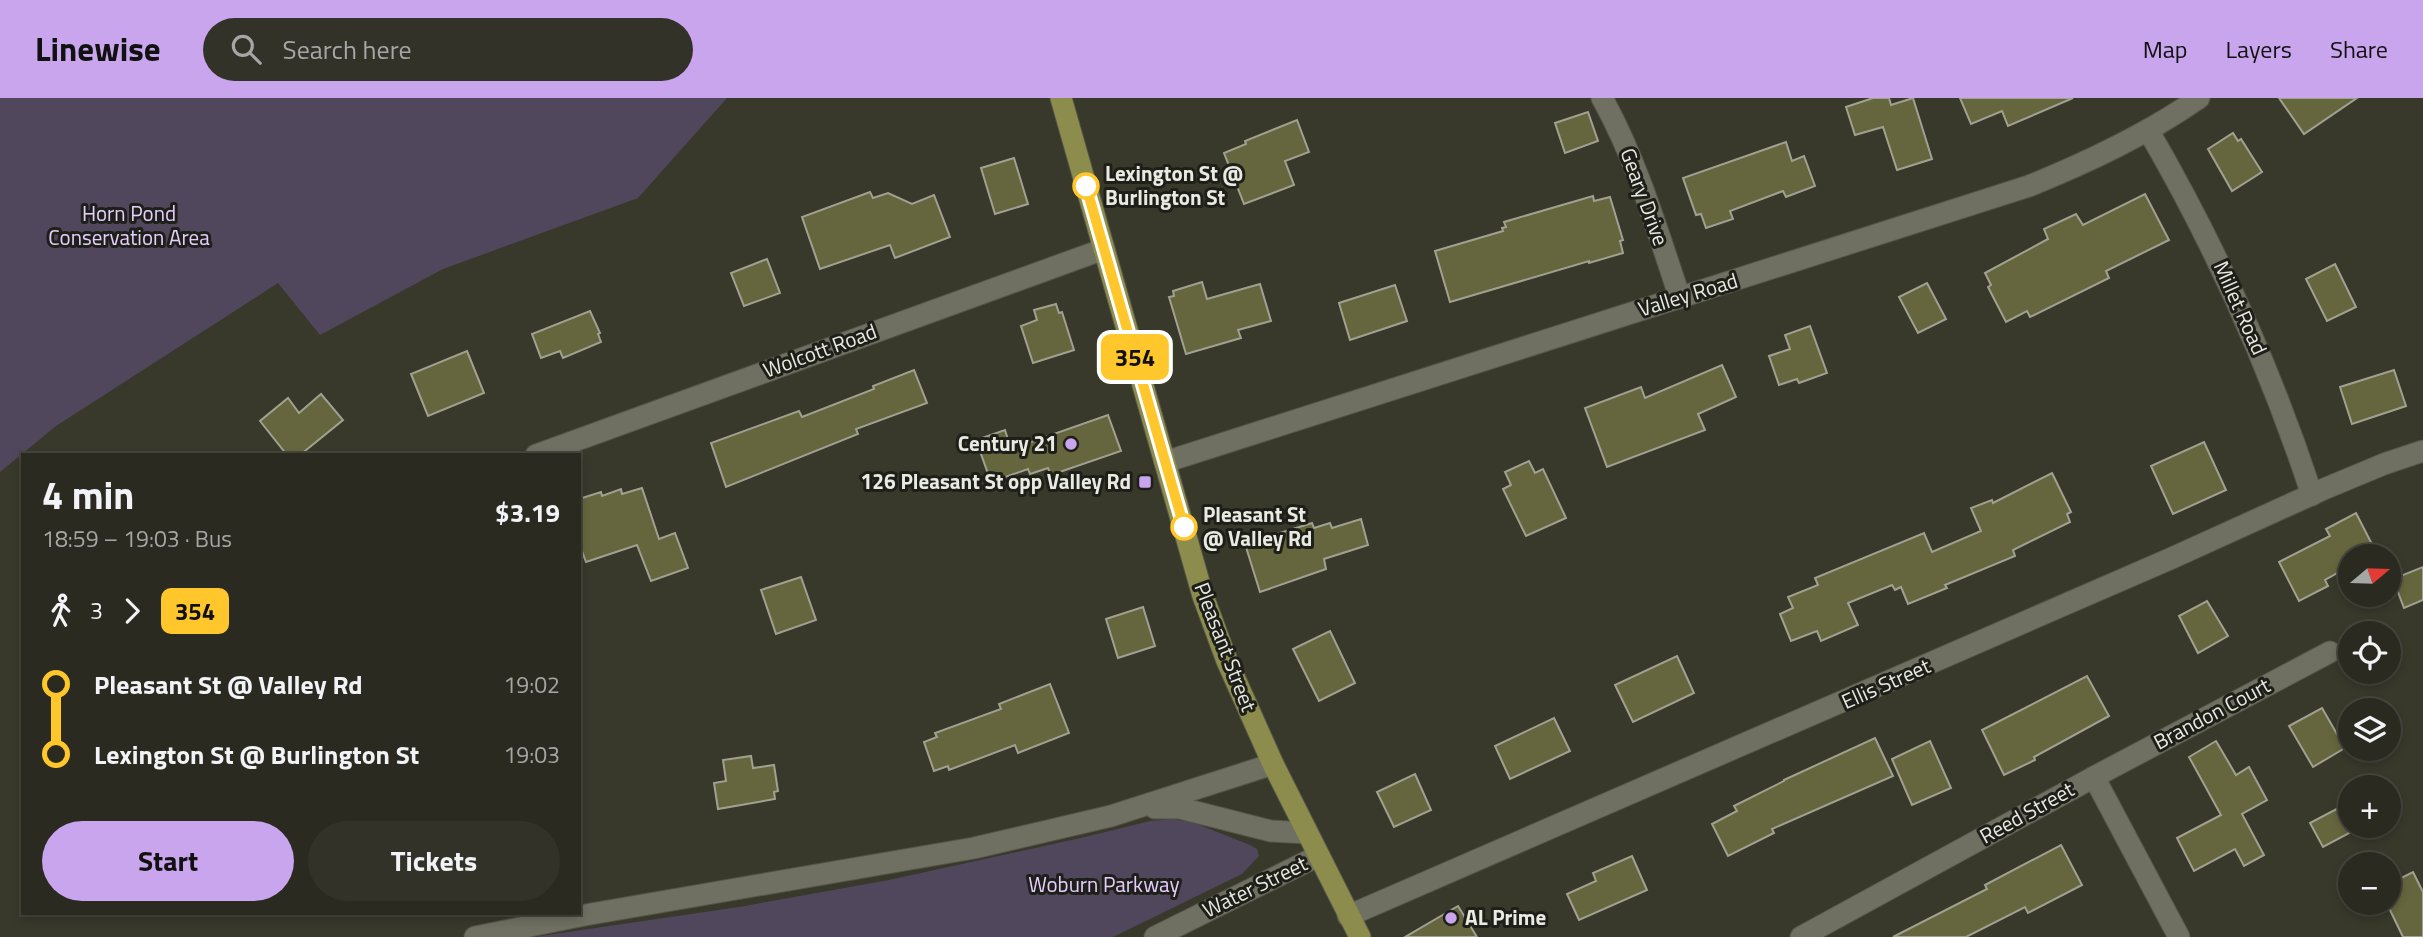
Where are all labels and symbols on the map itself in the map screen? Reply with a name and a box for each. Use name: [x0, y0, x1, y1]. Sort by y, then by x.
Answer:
street label: Geary Drive: [1612, 143, 1677, 250]
place label: Lexington St @ Burlington St: [1105, 157, 1243, 213]
marker: Lexington St @ Burlington St: [1073, 173, 1099, 199]
park label: Horn Pond Conservation Area: [48, 197, 210, 253]
street label: Millet Road: [2206, 255, 2276, 360]
street label: Valley Road: [1634, 264, 1741, 324]
street label: Wolcott Road: [758, 315, 881, 385]
line badge: 354: [1095, 334, 1175, 380]
place label: Century 21: [958, 427, 1057, 459]
marker: Century 21: [1063, 436, 1079, 452]
place label: 126 Pleasant St opp Valley Rd: [861, 465, 1131, 497]
marker: 126 Pleasant St opp Valley Rd: [1137, 474, 1153, 490]
place label: Pleasant St @ Valley Rd: [1203, 498, 1312, 554]
marker: Pleasant St @ Valley Rd: [1171, 514, 1197, 540]
north arrow: [2338, 544, 2401, 607]
street label: Pleasant Street: [1187, 577, 1265, 716]
street label: Ellis Street: [1836, 649, 1936, 717]
street label: Brandon Court: [2147, 669, 2276, 757]
street label: Reed Street: [1973, 773, 2080, 851]
street label: Water Street: [1197, 847, 1313, 925]
park label: Woburn Parkway: [1028, 868, 1180, 900]
place label: AL Prime: [1465, 901, 1546, 933]
marker: AL Prime: [1443, 910, 1459, 926]

